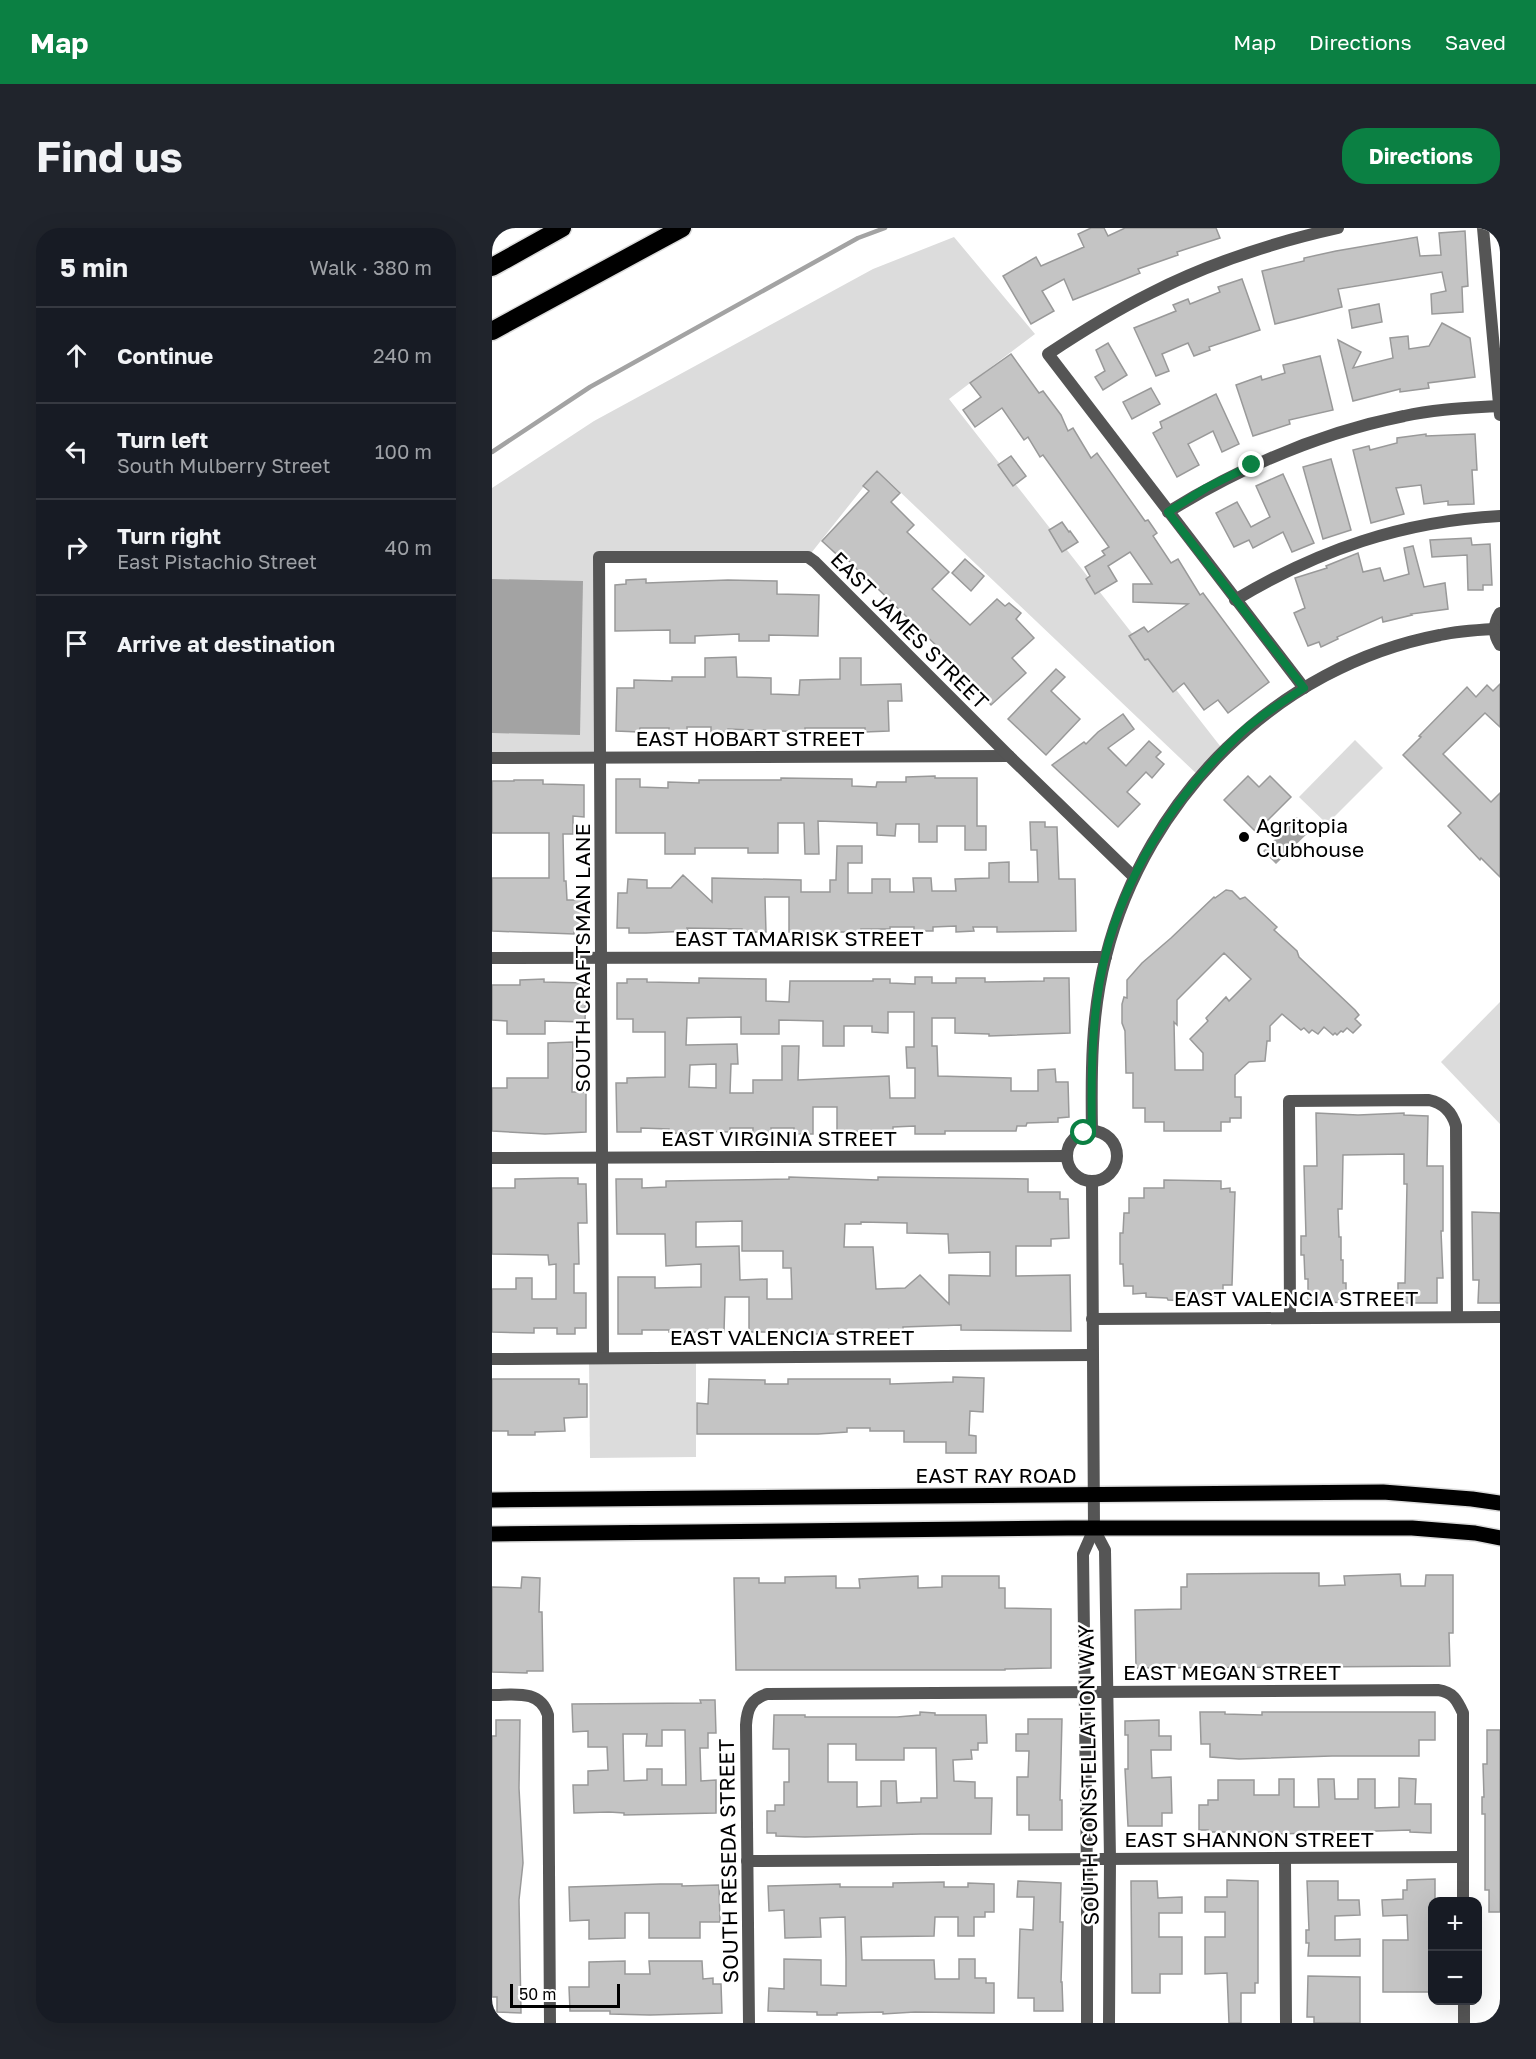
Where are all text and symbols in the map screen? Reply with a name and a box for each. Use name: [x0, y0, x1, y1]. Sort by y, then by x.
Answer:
text: Map: [30, 26, 88, 59]
text: Map: [1233, 29, 1276, 55]
text: Directions: [1309, 29, 1412, 55]
text: Saved: [1445, 29, 1506, 55]
button: Directions: [1342, 128, 1500, 184]
text: Find us: [36, 131, 183, 181]
text: 5 min: [60, 252, 128, 283]
text: Walk · 380 m: [310, 255, 432, 279]
icon: ahead: [60, 339, 93, 372]
text: Continue: [117, 342, 213, 369]
text: 240 m: [373, 343, 432, 367]
text: Turn left: [117, 426, 208, 453]
icon: left: [60, 435, 93, 468]
text: 100 m: [375, 439, 432, 463]
route end: [1238, 451, 1264, 477]
text: South Mulberry Street: [117, 453, 330, 477]
text: Turn right: [117, 522, 221, 549]
icon: right: [60, 531, 93, 564]
text: 40 m: [385, 535, 432, 559]
street label: EAST JAMES STREET: [826, 546, 994, 714]
text: East Pistachio Street: [117, 549, 317, 573]
icon: arrive: [60, 627, 93, 660]
text: Arrive at destination: [117, 630, 335, 657]
street label: EAST HOBART STREET: [635, 725, 865, 751]
place label: Agritopia Clubhouse: [1256, 812, 1364, 862]
street label: SOUTH CRAFTSMAN LANE: [569, 823, 595, 1093]
marker: Agritopia Clubhouse: [1237, 830, 1251, 844]
street label: EAST TAMARISK STREET: [674, 925, 924, 951]
route start: [1070, 1119, 1096, 1145]
street label: EAST VIRGINIA STREET: [661, 1125, 897, 1151]
street label: EAST VALENCIA STREET: [1174, 1285, 1418, 1311]
street label: EAST VALENCIA STREET: [670, 1324, 914, 1350]
street label: EAST RAY ROAD: [915, 1462, 1077, 1488]
street label: SOUTH CONSTELLATION WAY: [1072, 1624, 1104, 1926]
street label: EAST MEGAN STREET: [1123, 1659, 1341, 1685]
street label: SOUTH RESEDA STREET: [713, 1738, 743, 1984]
street label: EAST SHANNON STREET: [1124, 1826, 1374, 1852]
map controls: [1428, 1897, 1482, 2005]
button: +: [1428, 1897, 1482, 1951]
button: −: [1428, 1951, 1482, 2005]
scale bar: [510, 1981, 620, 2008]
text: 50 m: [519, 1984, 556, 2004]

